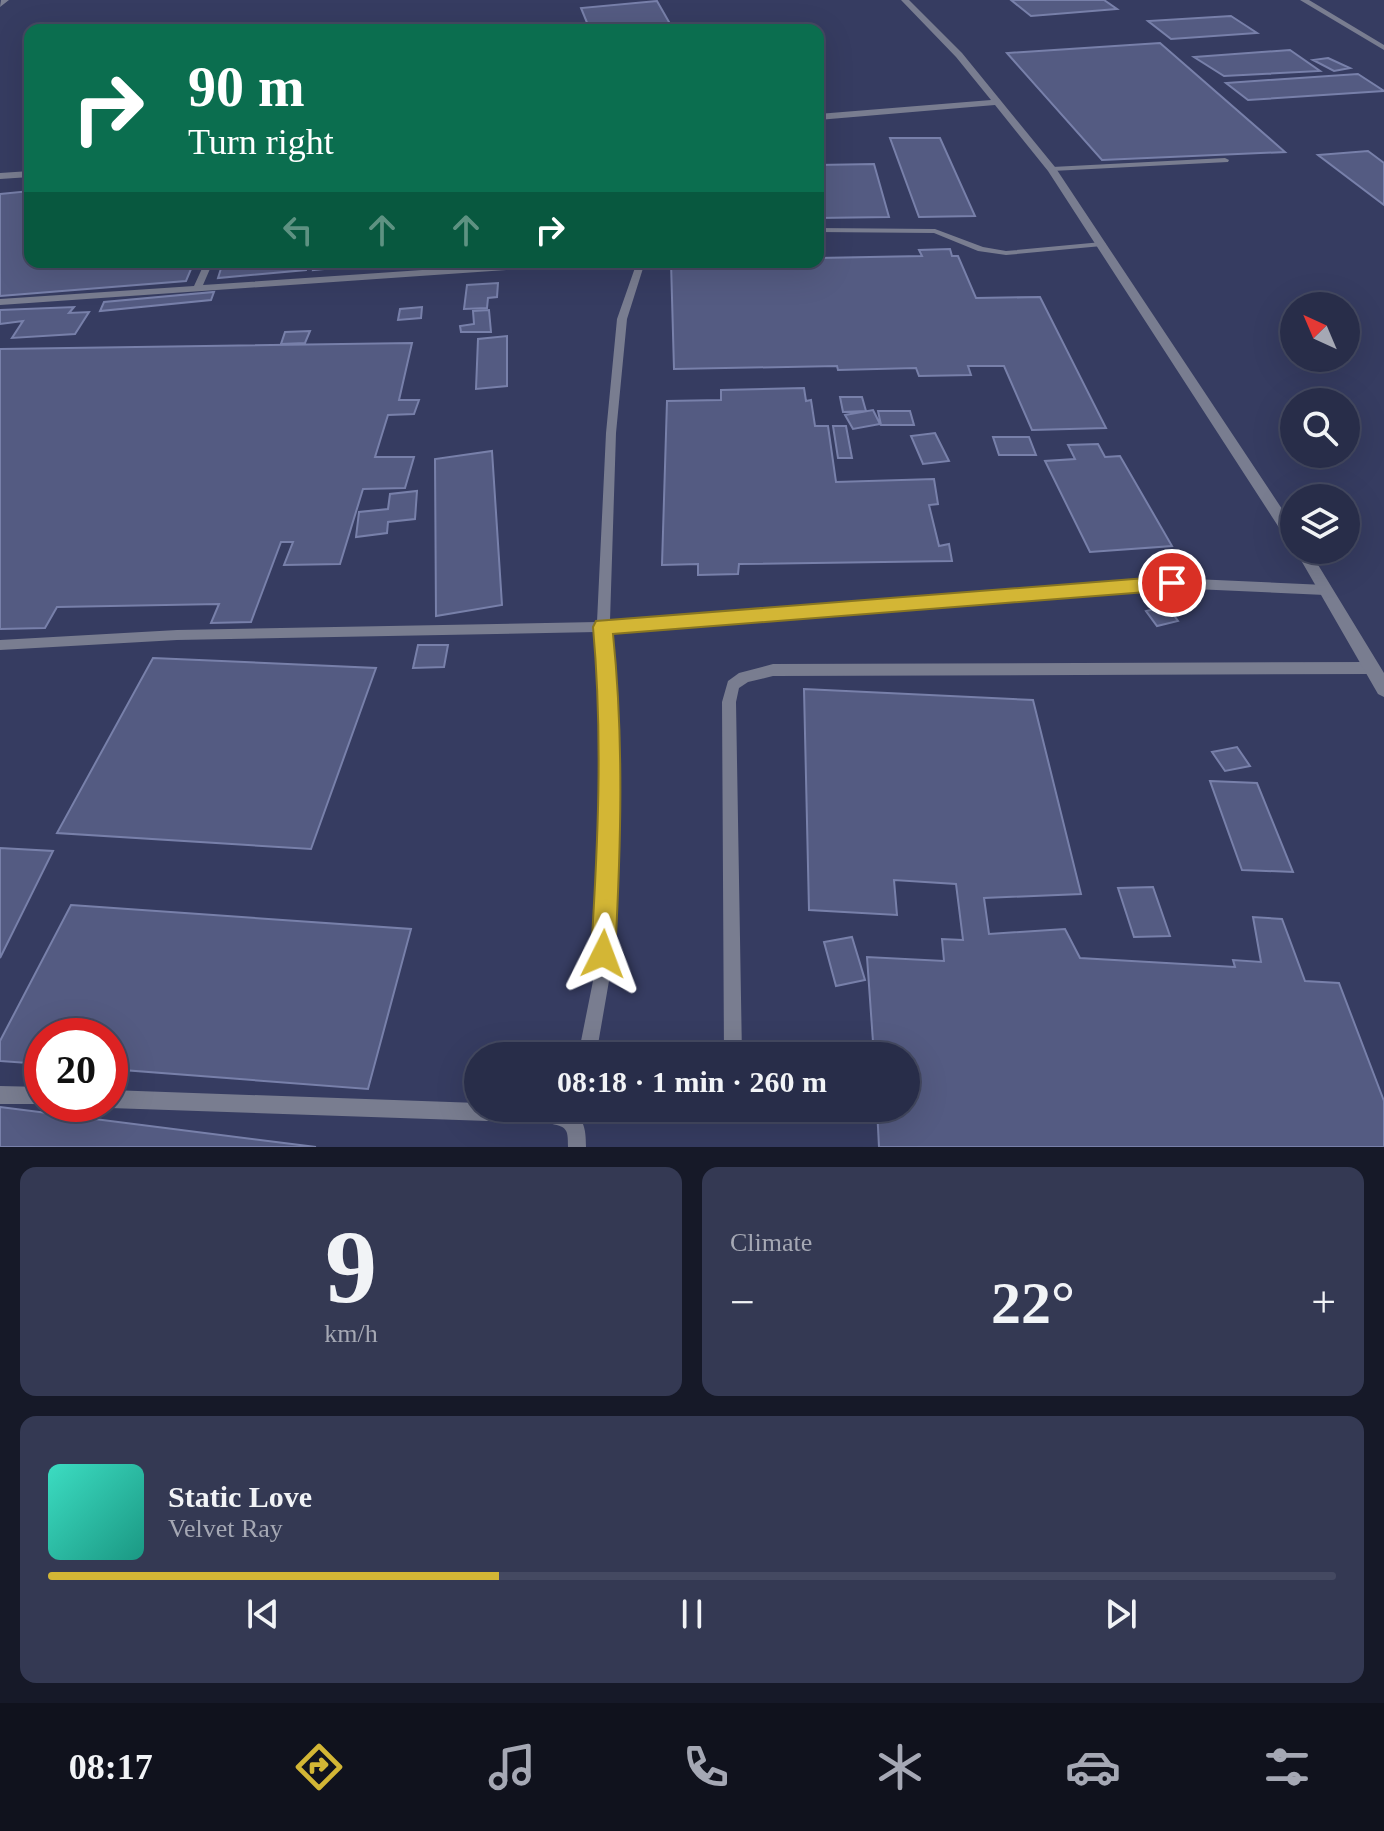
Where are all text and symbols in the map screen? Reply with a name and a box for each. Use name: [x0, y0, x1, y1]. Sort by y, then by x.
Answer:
icon: right: [56, 56, 160, 160]
text: 90 m: [188, 56, 305, 118]
text: Turn right: [188, 122, 334, 162]
icon: left: [276, 208, 320, 252]
icon: ahead: [360, 208, 404, 252]
icon: ahead: [444, 208, 488, 252]
icon: right: [528, 208, 572, 252]
north arrow: [1280, 292, 1360, 372]
map controls: [1280, 292, 1360, 564]
button: search: [1280, 388, 1360, 468]
button: layers: [1280, 484, 1360, 564]
pin: [1138, 549, 1206, 617]
icon: arrive: [1150, 561, 1194, 605]
position arrow: [561, 912, 645, 996]
speed limit sign: 20: [24, 1018, 128, 1122]
text: 08:18 · 1 min · 260 m: [557, 1065, 827, 1098]
text: 9: [325, 1209, 377, 1324]
text: Climate: [730, 1228, 812, 1257]
text: 22°: [991, 1270, 1075, 1336]
text: −: [730, 1278, 755, 1327]
text: +: [1311, 1278, 1336, 1327]
text: km/h: [324, 1319, 378, 1348]
text: Static Love: [168, 1480, 312, 1513]
text: Velvet Ray: [168, 1514, 283, 1543]
icon: previous: [241, 1592, 285, 1636]
icon: pause: [670, 1592, 714, 1636]
icon: next: [1099, 1592, 1143, 1636]
icon: directions: [291, 1739, 347, 1795]
icon: music: [484, 1739, 540, 1795]
icon: phone: [678, 1739, 734, 1795]
icon: climate: [872, 1739, 928, 1795]
icon: car: [1065, 1739, 1121, 1795]
icon: filters: [1259, 1739, 1315, 1795]
text: 08:17: [69, 1747, 153, 1787]

